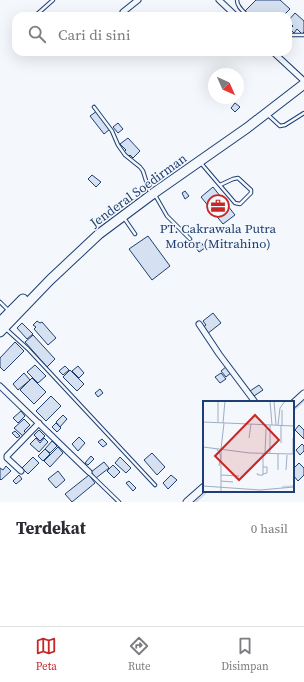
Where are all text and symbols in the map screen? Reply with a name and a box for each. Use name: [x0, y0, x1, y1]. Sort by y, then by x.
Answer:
search box: [12, 12, 292, 56]
icon: search: [26, 23, 48, 45]
text: Cari di sini: [58, 24, 130, 45]
north arrow: [208, 68, 244, 104]
street label: Jenderal Soedirman: [86, 150, 190, 232]
office icon: PT. Cakrawala Putra Motor (Mitrahino): [205, 193, 231, 219]
place label: PT. Cakrawala Putra Motor (Mitrahino): [160, 220, 277, 252]
inset map: [203, 401, 294, 492]
text: Terdekat: [16, 516, 86, 540]
text: 0 hasil: [251, 520, 288, 537]
tab: Peta: [35, 635, 57, 674]
tab: Rute: [128, 635, 151, 674]
tab: Disimpan: [221, 635, 269, 674]

